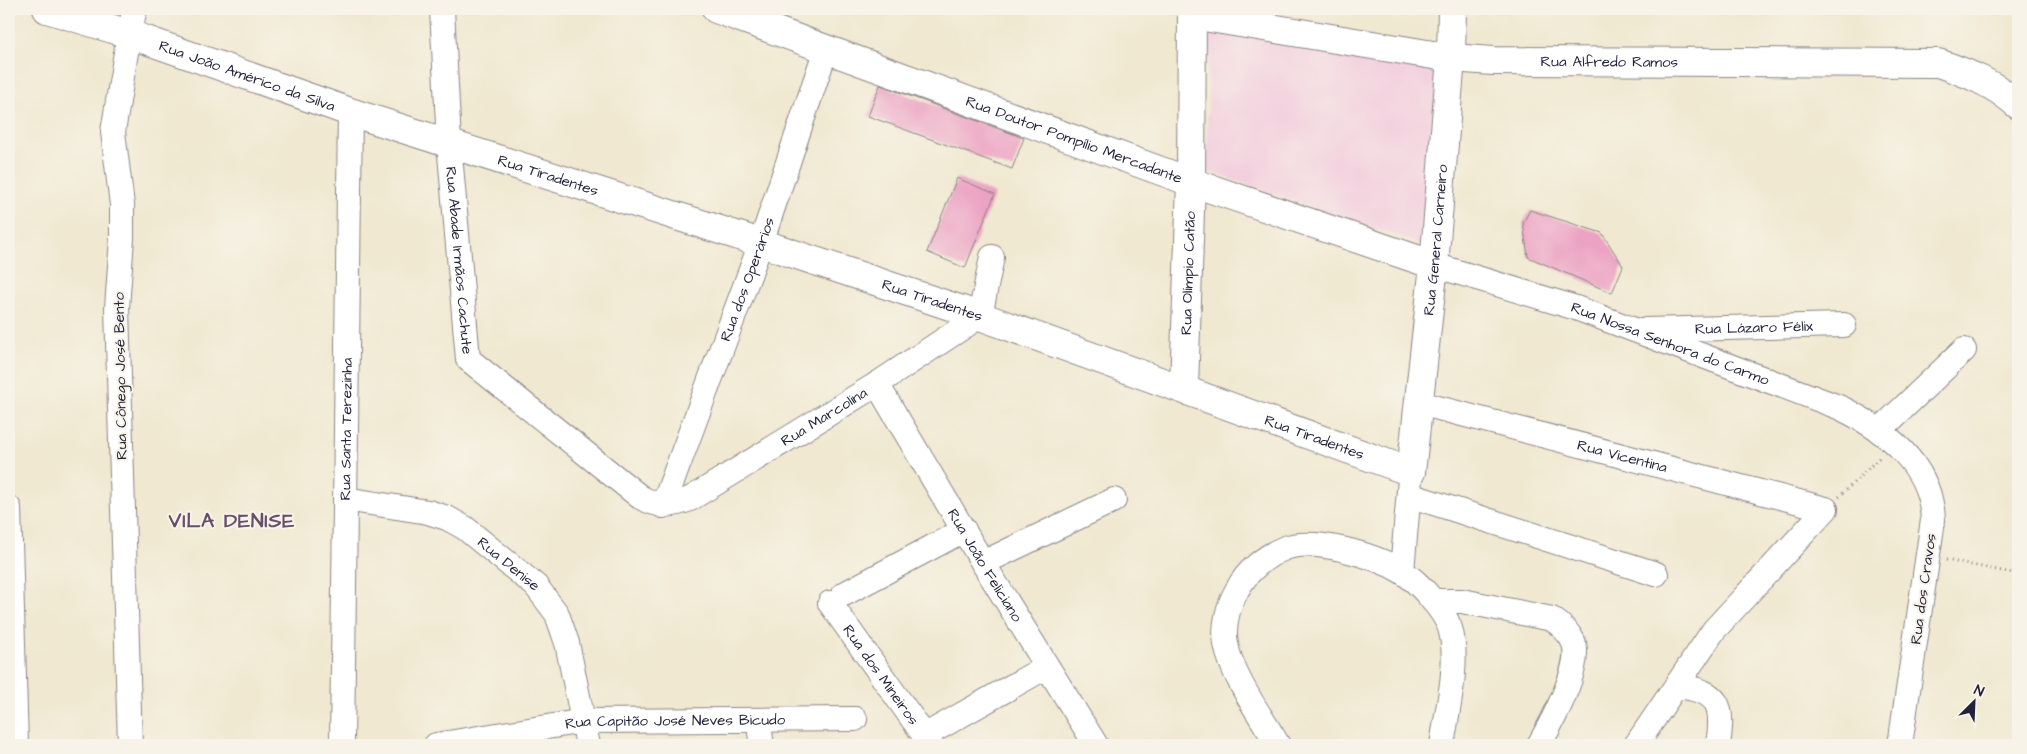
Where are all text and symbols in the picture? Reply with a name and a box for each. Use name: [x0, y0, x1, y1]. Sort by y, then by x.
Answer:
street label: Rua João Américo da Silva: [156, 35, 338, 117]
street label: Rua Alfredo Ramos: [1541, 51, 1679, 73]
street label: Rua Doutor Pompílio Mercadante: [963, 91, 1185, 189]
street label: Rua Tiradentes: [495, 150, 601, 202]
street label: Rua General Carneiro: [1418, 163, 1453, 317]
street label: Rua Abade Irmãos Cachute: [440, 166, 478, 355]
street label: Rua Olímpio Catão: [1176, 210, 1201, 335]
street label: Rua dos Operários: [715, 214, 780, 344]
street label: Rua Tiradentes: [879, 274, 986, 327]
street label: Rua Cônego José Bento: [109, 291, 133, 460]
street label: Rua Nossa Senhora do Carmo: [1568, 297, 1773, 391]
street label: Rua Lázaro Félix: [1695, 316, 1814, 340]
street label: Rua Santa Terezinha: [335, 357, 358, 501]
street label: Rua Marcolina: [777, 382, 872, 452]
street label: Rua Tiradentes: [1262, 410, 1367, 465]
street label: Rua Vicentina: [1575, 435, 1670, 478]
street label: Rua João Feliciano: [942, 505, 1027, 627]
district label: VILA DENISE: [168, 507, 295, 535]
street label: Rua Denise: [473, 532, 544, 596]
street label: Rua dos Cravos: [1905, 532, 1942, 646]
street label: Rua dos Mineiros: [838, 621, 924, 730]
north arrow: [1950, 676, 2000, 726]
text: N: [1971, 680, 1987, 702]
street label: Rua Capitão José Neves Bicudo: [564, 710, 786, 735]

